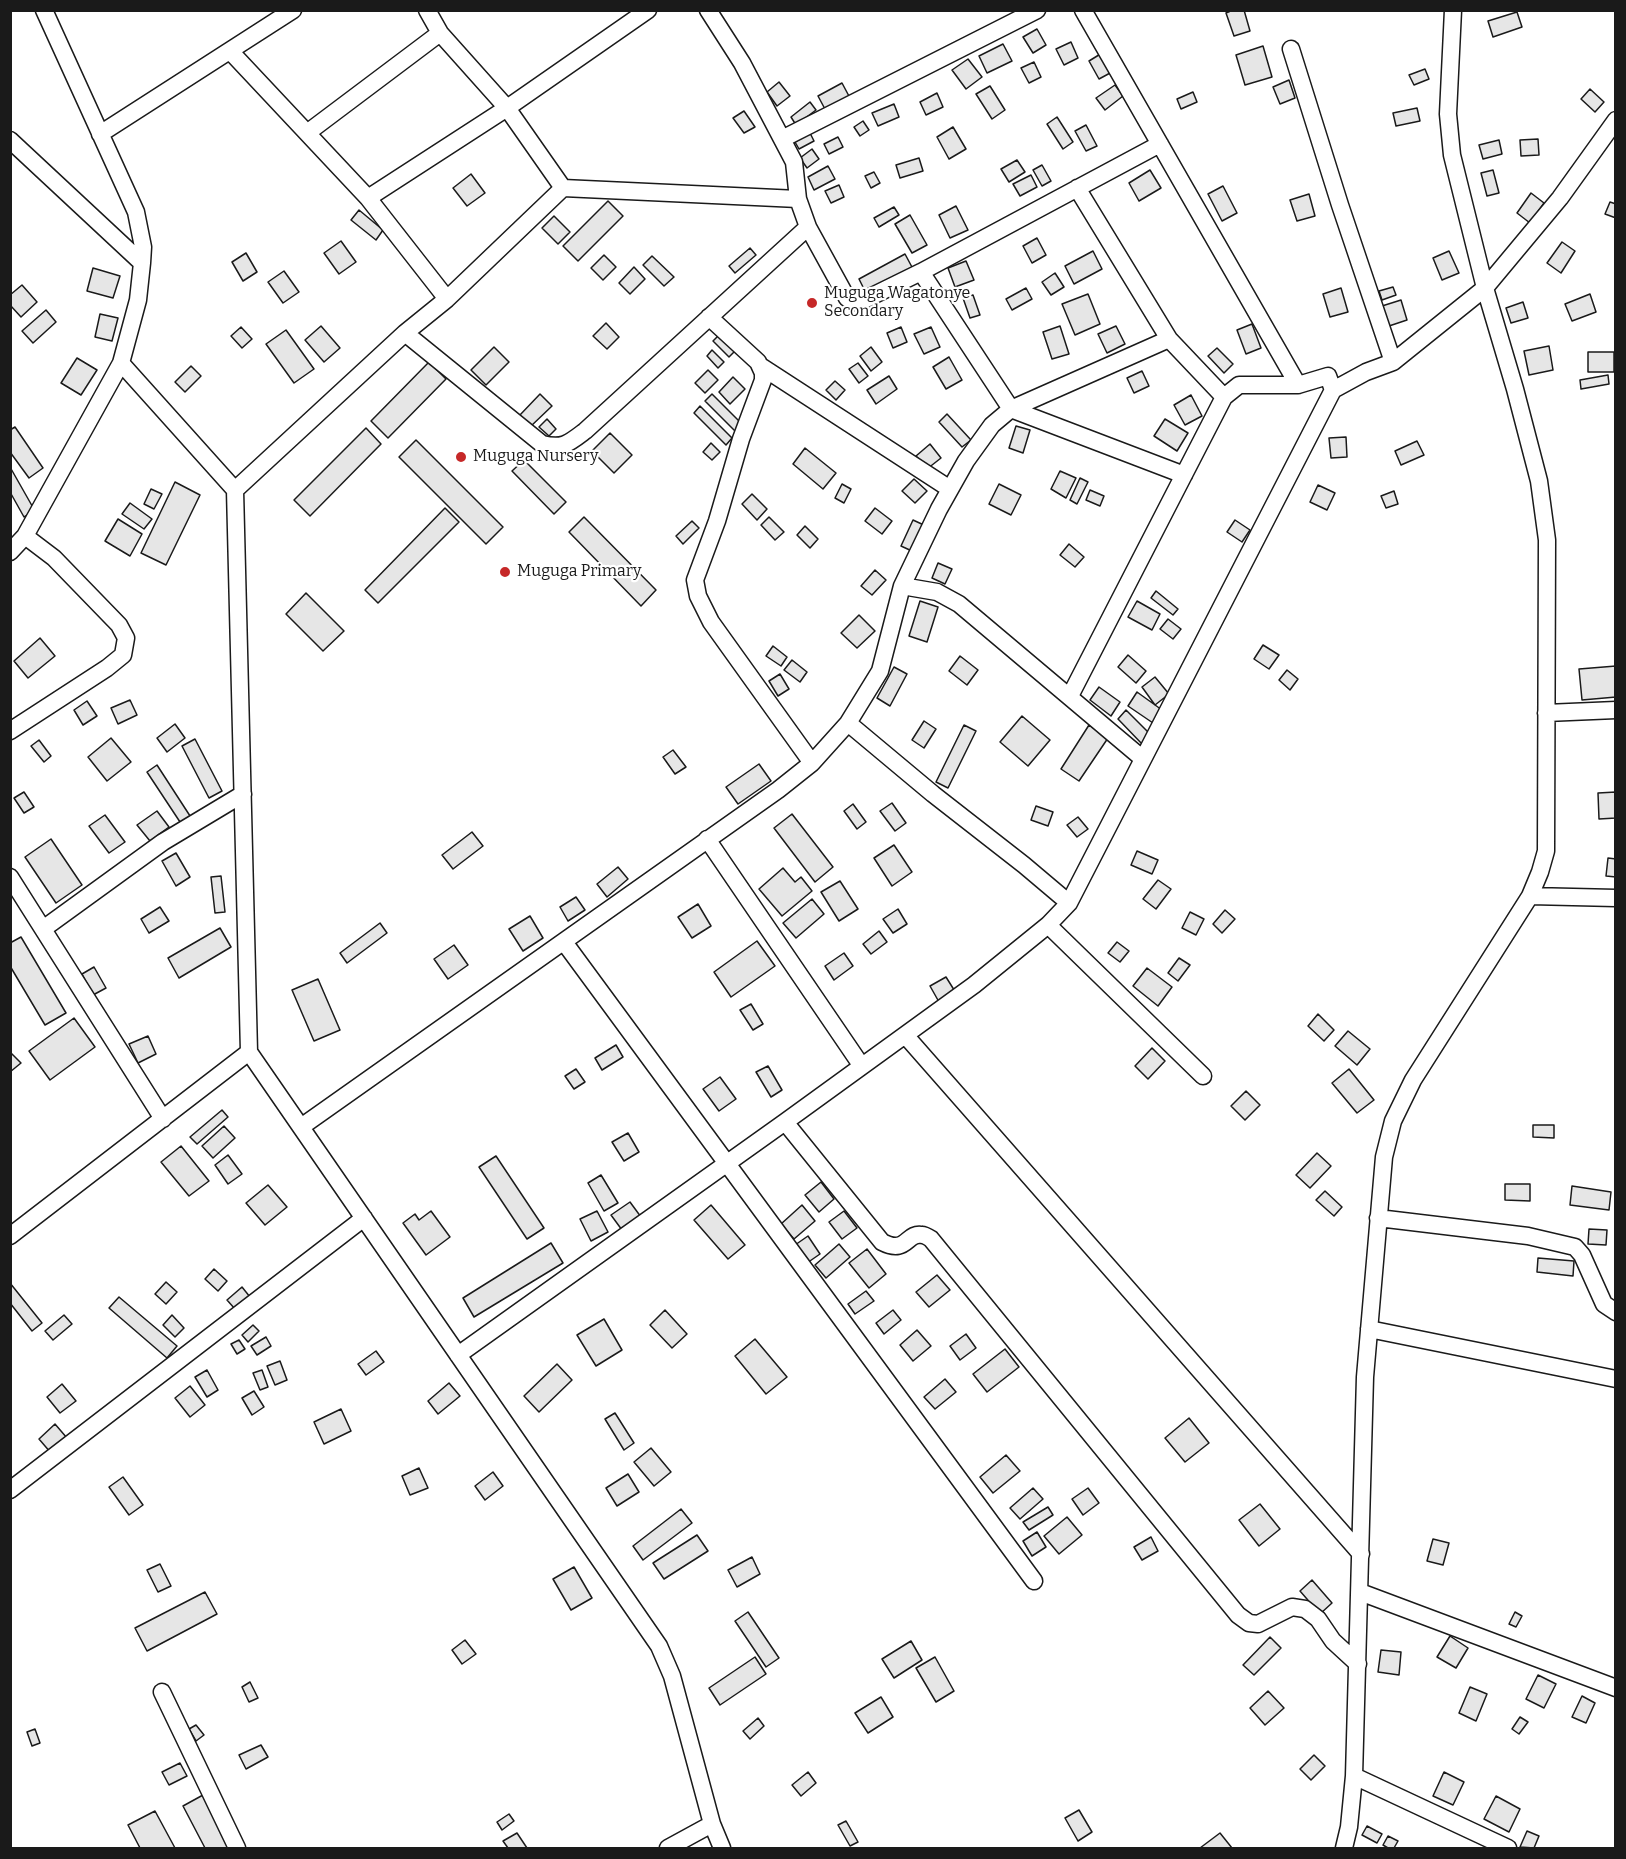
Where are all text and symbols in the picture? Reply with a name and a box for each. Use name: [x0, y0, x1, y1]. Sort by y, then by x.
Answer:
place label: Muguga Wagatonye Secondary: [824, 284, 970, 322]
marker: Muguga Wagatonye Secondary: [805, 296, 819, 310]
place label: Muguga Nursery: [473, 447, 598, 467]
marker: Muguga Nursery: [454, 450, 468, 464]
place label: Muguga Primary: [517, 562, 642, 582]
marker: Muguga Primary: [498, 565, 512, 579]

